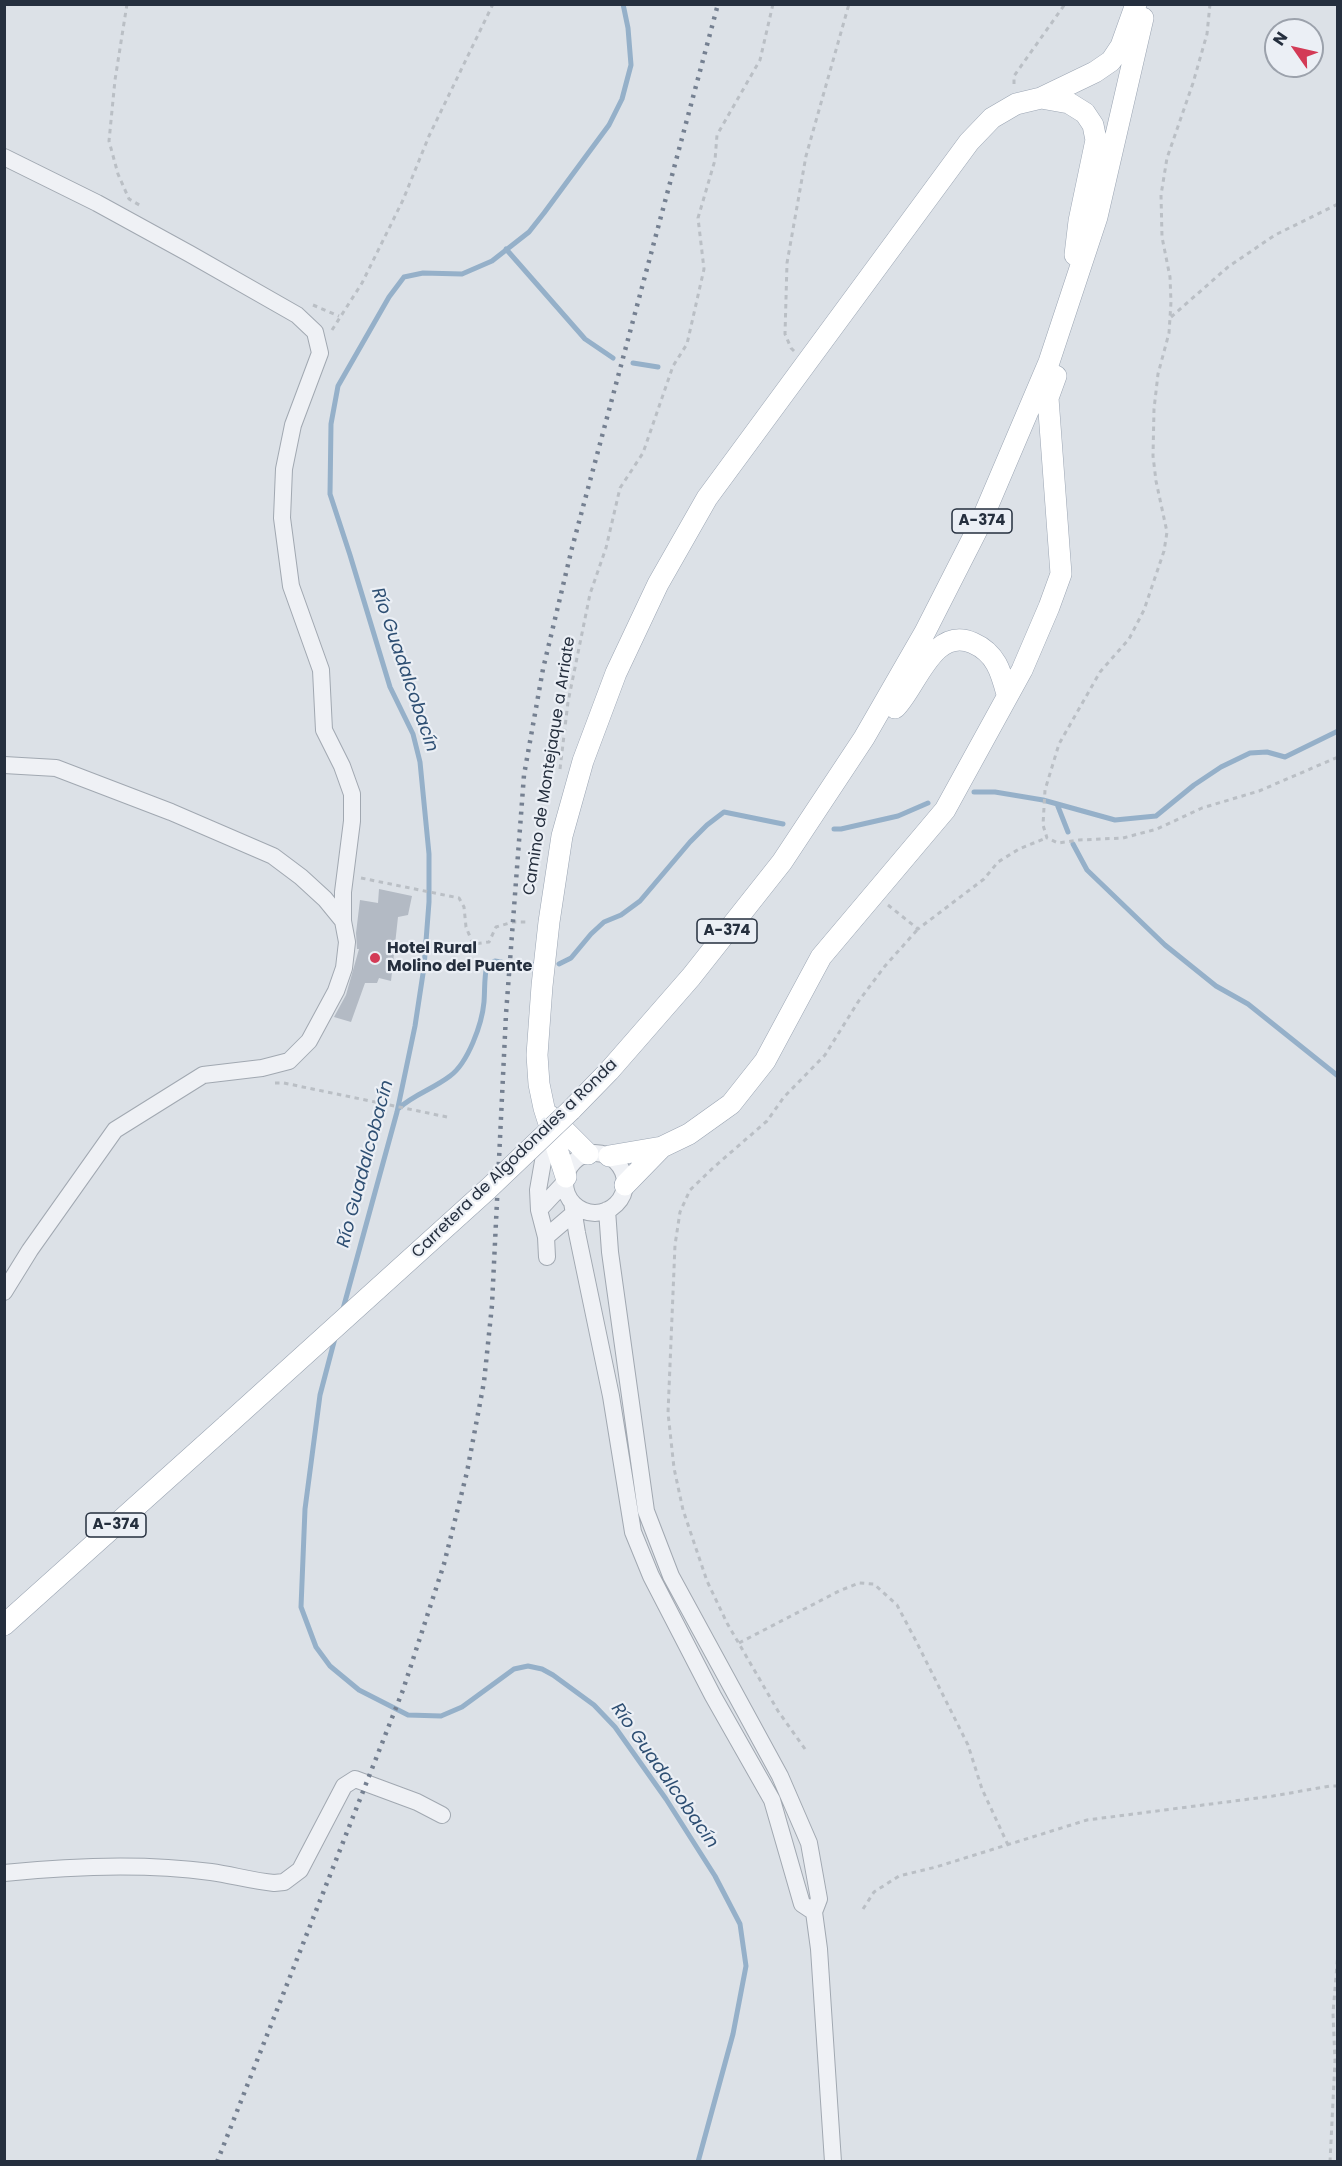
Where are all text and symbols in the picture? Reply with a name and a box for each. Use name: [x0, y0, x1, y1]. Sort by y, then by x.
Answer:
north arrow: [1264, 18, 1324, 78]
text: N: [1267, 27, 1293, 50]
road number: A-374: [952, 509, 1012, 533]
water label: Río Guadalcobacín: [366, 585, 442, 755]
street label: Camino de Montejaque a Arriate: [520, 635, 580, 897]
road number: A-374: [697, 919, 757, 943]
place label: Hotel Rural Molino del Puente: [387, 939, 532, 977]
marker: Hotel Rural Molino del Puente: [368, 951, 382, 965]
street label: Carretera de Algodonales a Ronda: [408, 1055, 622, 1263]
water label: Río Guadalcobacín: [333, 1078, 399, 1250]
road number: A-374: [86, 1513, 146, 1537]
water label: Río Guadalcobacín: [606, 1699, 722, 1853]

